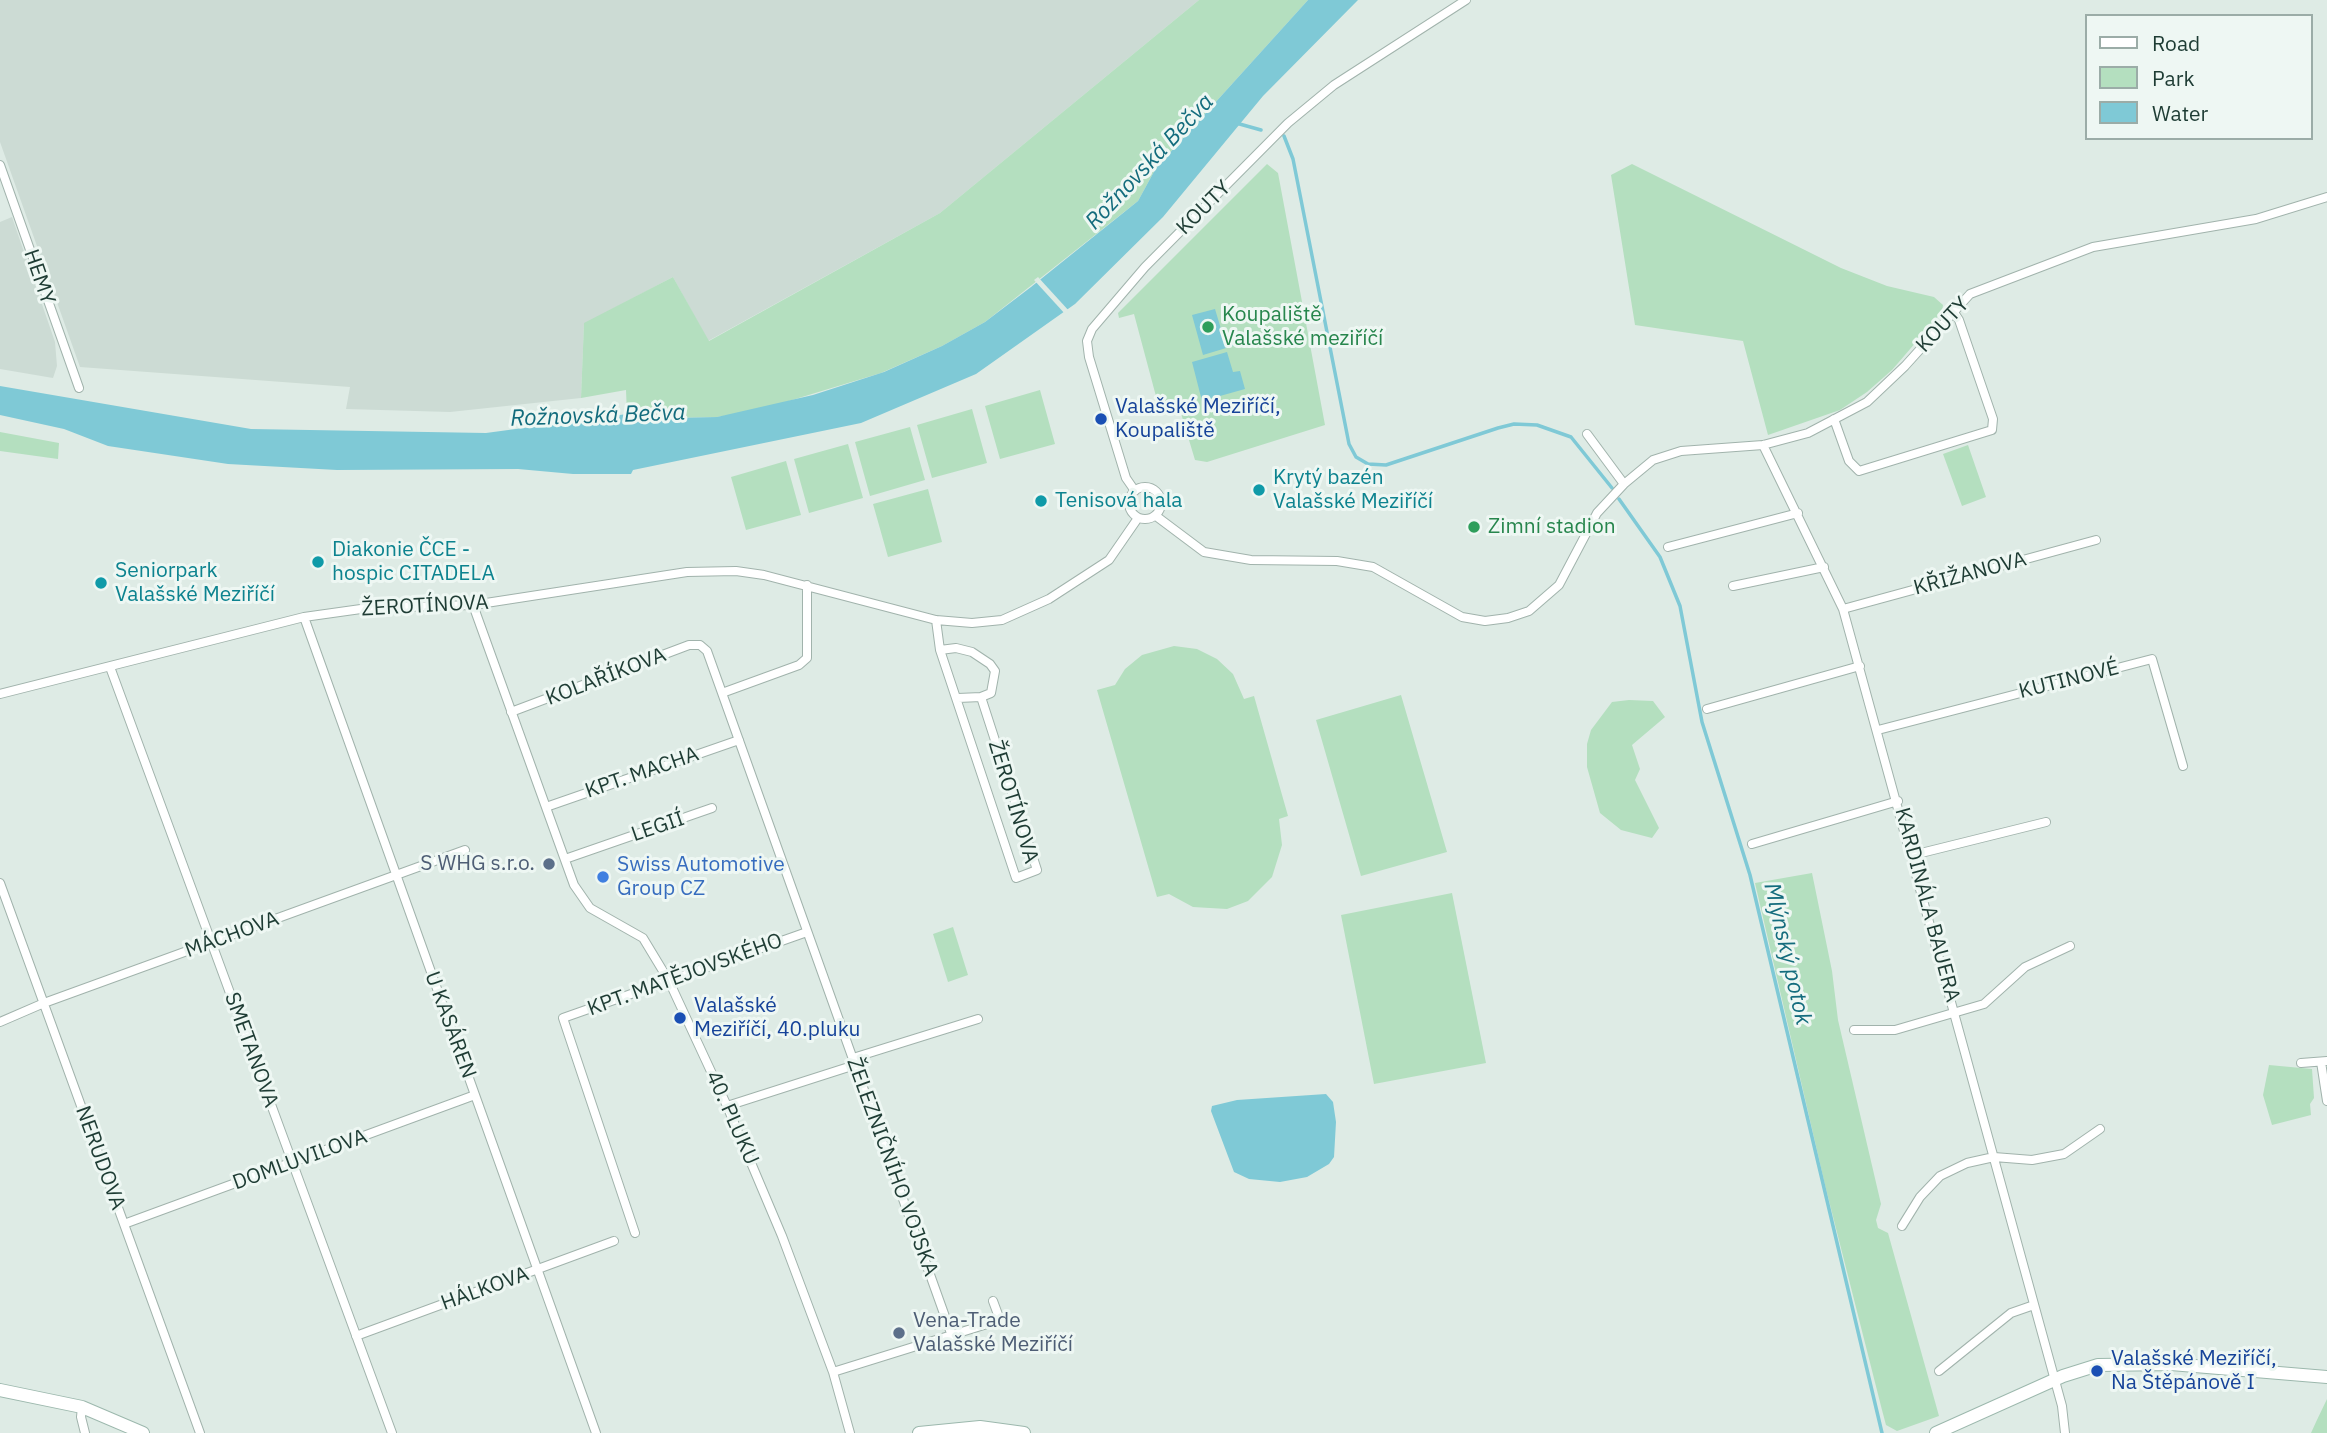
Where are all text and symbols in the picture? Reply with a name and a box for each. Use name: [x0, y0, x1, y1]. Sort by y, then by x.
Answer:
legend: [2086, 14, 2313, 140]
text: Road: [2152, 29, 2200, 57]
text: Park: [2152, 64, 2195, 92]
water label: Rožnovská Bečva: [1080, 88, 1220, 236]
text: Water: [2152, 99, 2208, 127]
street label: KOUTY: [1172, 176, 1236, 240]
street label: HEMY: [18, 246, 60, 308]
street label: KOUTY: [1911, 292, 1975, 358]
place label: Koupaliště Valašské meziříčí: [1222, 302, 1383, 352]
marker: Koupaliště Valašské meziříčí: [1200, 319, 1216, 335]
place label: Valašské Meziříčí, Koupaliště: [1115, 394, 1281, 444]
water label: Rožnovská Bečva: [510, 399, 686, 433]
marker: Valašské Meziříčí, Koupaliště: [1093, 411, 1109, 427]
place label: Krytý bazén Valašské Meziříčí: [1273, 465, 1433, 515]
marker: Krytý bazén Valašské Meziříčí: [1251, 482, 1267, 498]
place label: Tenisová hala: [1055, 488, 1183, 514]
marker: Tenisová hala: [1033, 493, 1049, 509]
place label: Zimní stadion: [1488, 514, 1616, 540]
marker: Zimní stadion: [1466, 519, 1482, 535]
place label: Diakonie ČCE - hospic CITADELA: [332, 537, 495, 587]
street label: KŘIŽANOVA: [1911, 547, 2029, 601]
marker: Diakonie ČCE - hospic CITADELA: [310, 554, 326, 570]
place label: Seniorpark Valašské Meziříčí: [115, 558, 275, 608]
marker: Seniorpark Valašské Meziříčí: [93, 575, 109, 591]
street label: ŽEROTÍNOVA: [361, 590, 489, 622]
street label: KOLAŘÍKOVA: [542, 643, 670, 711]
street label: KUTINOVÉ: [2016, 655, 2122, 705]
street label: ŽEROTÍNOVA: [982, 737, 1044, 867]
street label: KPT. MACHA: [582, 742, 702, 804]
street label: KARDINÁLA BAUERA: [1889, 805, 1965, 1005]
street label: LEGIÍ: [628, 806, 688, 848]
place label: S WHG s.r.o.: [420, 851, 535, 877]
place label: Swiss Automotive Group CZ: [617, 852, 785, 902]
marker: S WHG s.r.o.: [541, 856, 557, 872]
marker: Swiss Automotive Group CZ: [595, 869, 611, 885]
water label: Mlýnský potok: [1757, 880, 1817, 1028]
street label: MÁCHOVA: [182, 906, 282, 964]
street label: KPT. MATĚJOVSKÉHO: [584, 928, 786, 1022]
street label: U KASÁREN: [419, 968, 481, 1082]
street label: SMETANOVA: [219, 989, 283, 1111]
place label: Valašské Meziříčí, 40.pluku: [694, 993, 860, 1043]
marker: Valašské Meziříčí, 40.pluku: [672, 1010, 688, 1026]
street label: ŽELEZNIČNÍHO VOJSKA: [841, 1054, 943, 1280]
street label: 40. PLUKU: [700, 1067, 764, 1169]
street label: NERUDOVA: [70, 1103, 130, 1213]
street label: DOMLUVILOVA: [229, 1124, 371, 1196]
street label: HÁLKOVA: [438, 1261, 532, 1317]
place label: Vena-Trade Valašské Meziříčí: [913, 1308, 1073, 1358]
marker: Vena-Trade Valašské Meziříčí: [891, 1325, 907, 1341]
place label: Valašské Meziříčí, Na Štěpánově I: [2111, 1346, 2277, 1396]
marker: Valašské Meziříčí, Na Štěpánově I: [2089, 1363, 2105, 1379]

